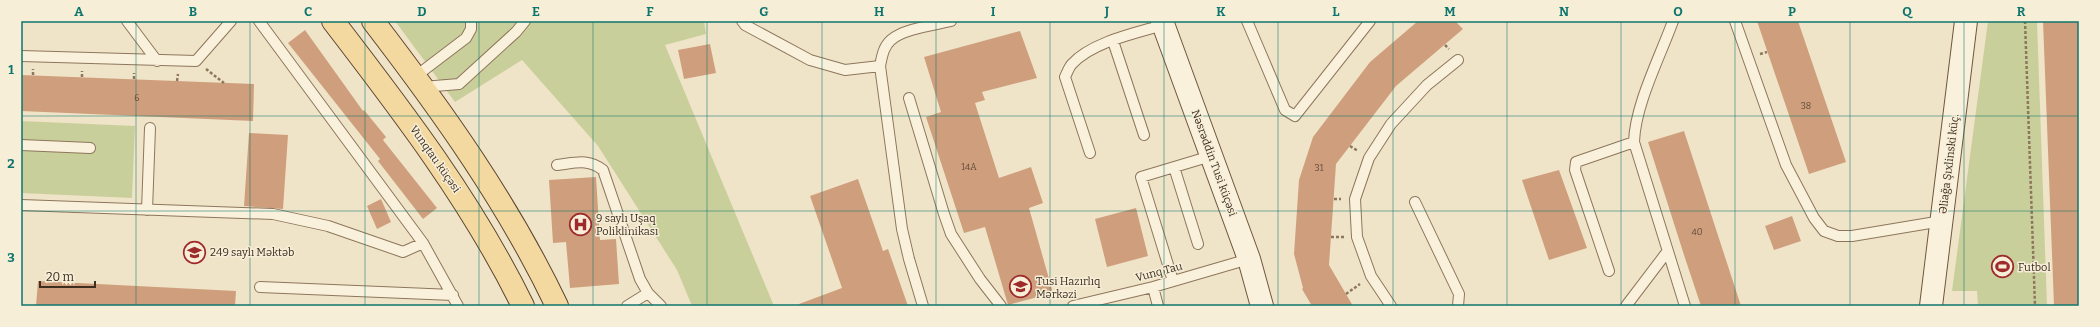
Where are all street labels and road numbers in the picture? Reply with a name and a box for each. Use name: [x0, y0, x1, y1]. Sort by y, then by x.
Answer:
street label: Nəsrəddin Tusi küçəsi: [1189, 108, 1240, 219]
street label: Əliağa Şıxlinski küç.: [1936, 113, 1962, 215]
street label: Vunqtau küçəsi: [407, 123, 463, 196]
street label: Vunq Tau: [1134, 259, 1184, 284]

